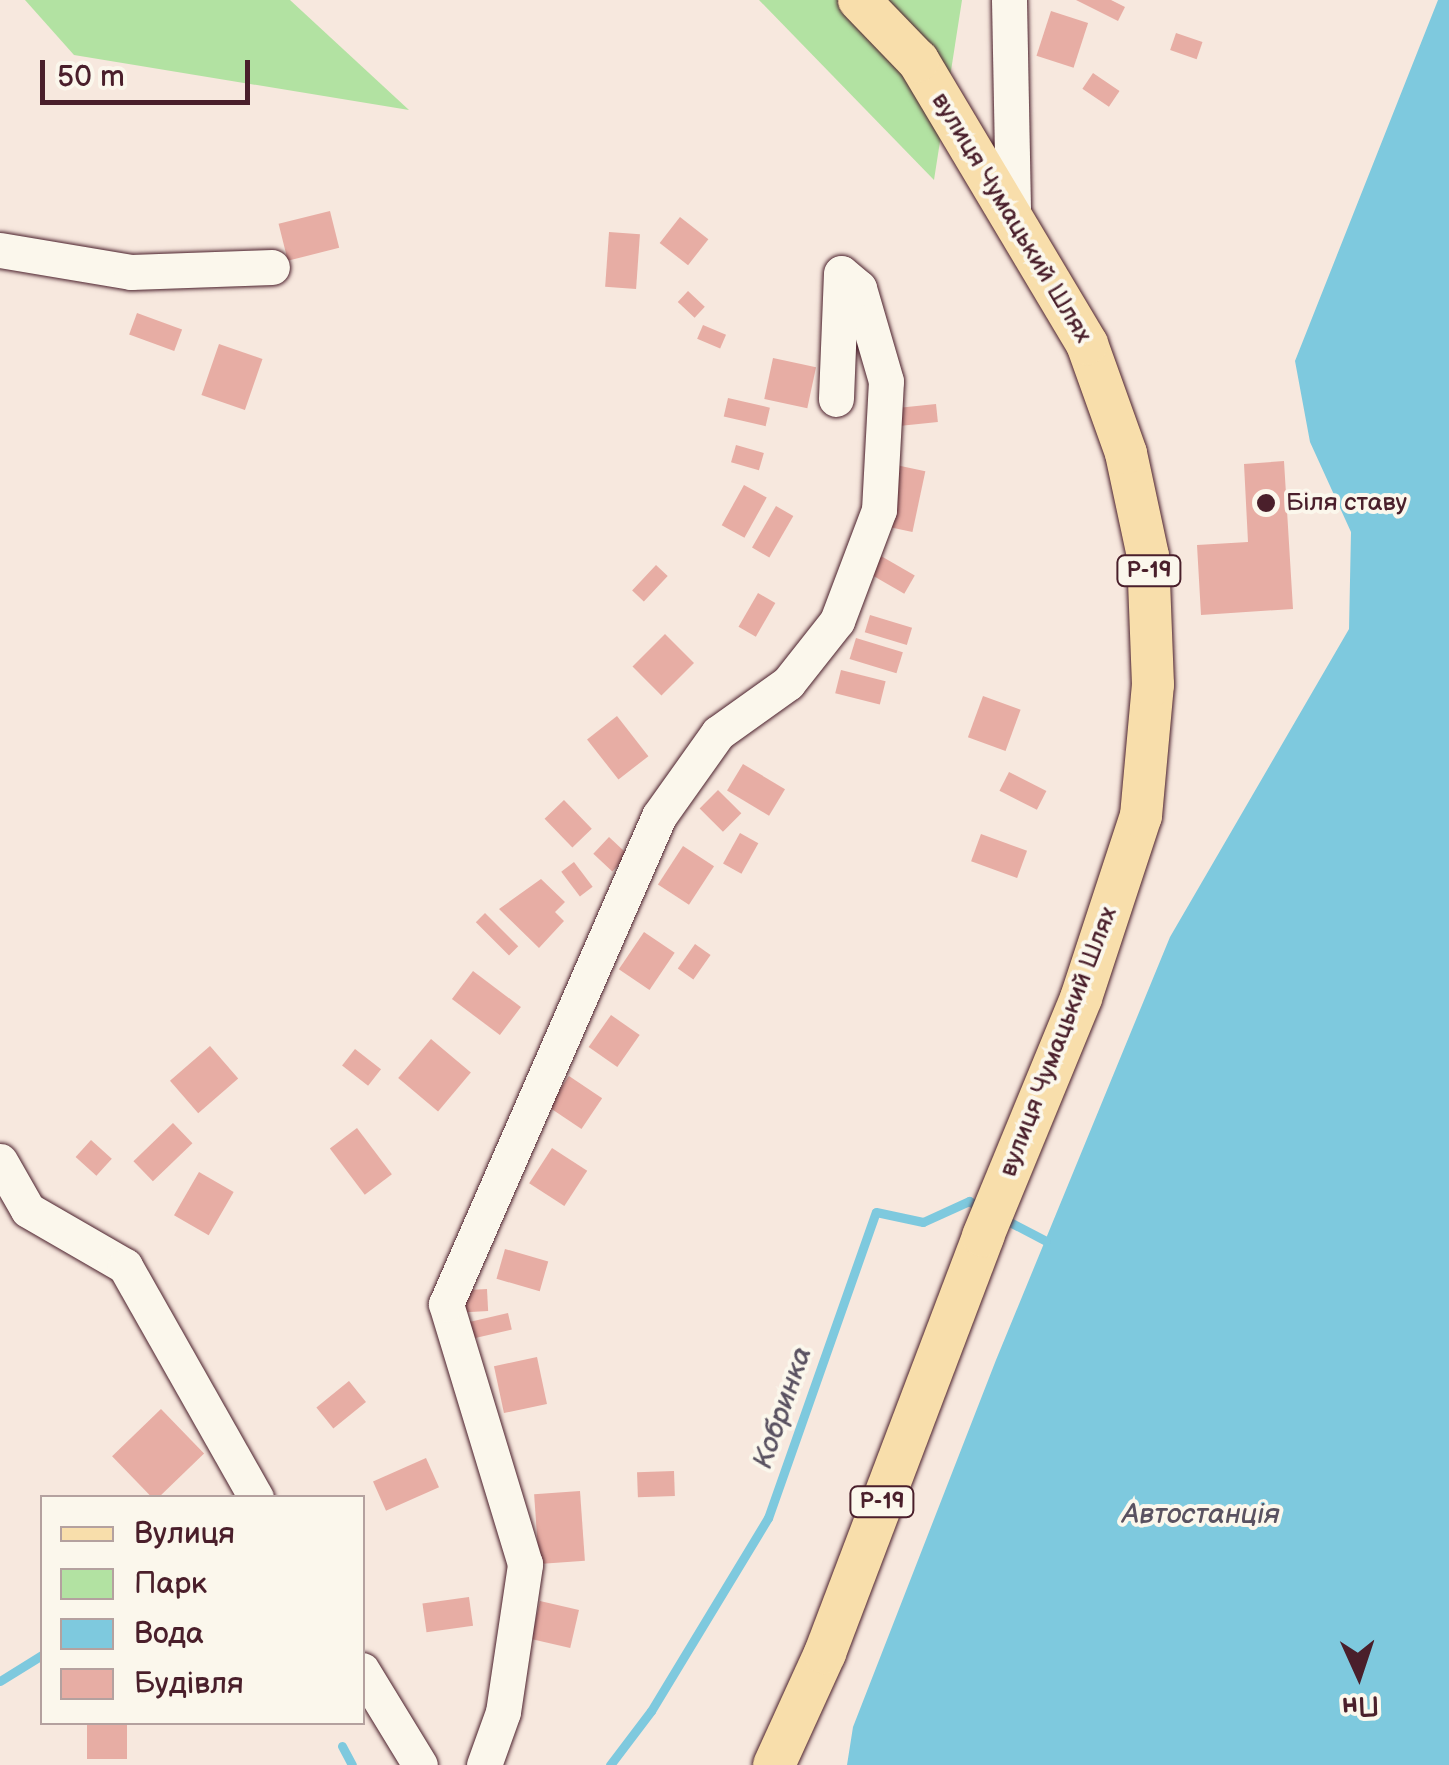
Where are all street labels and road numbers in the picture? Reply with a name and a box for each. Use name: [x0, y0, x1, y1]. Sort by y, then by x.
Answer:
street label: вулиця Чумацький Шлях: [924, 88, 1098, 348]
road number: Р-19: [1114, 554, 1184, 588]
street label: вулиця Чумацький Шлях: [994, 903, 1124, 1181]
road number: Р-19: [847, 1485, 917, 1519]

